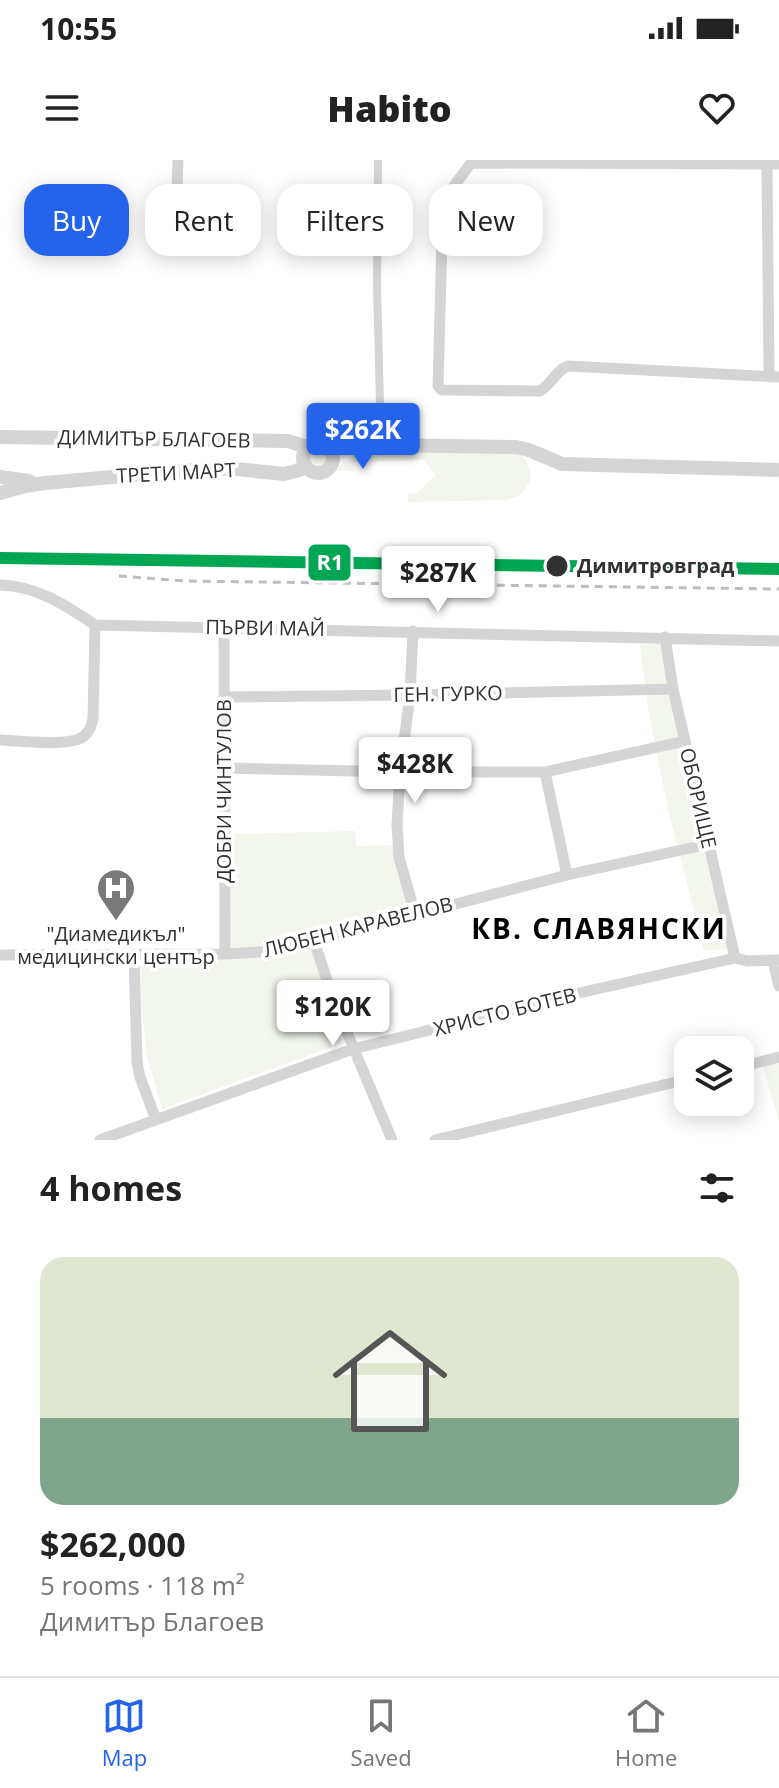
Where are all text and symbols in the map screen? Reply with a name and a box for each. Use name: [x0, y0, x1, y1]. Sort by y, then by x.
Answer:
text: 10:55: [40, 8, 117, 49]
text: Habito: [327, 84, 452, 133]
icon: menu: [40, 86, 84, 130]
icon: heart: [695, 86, 739, 130]
chip: Buy: [24, 184, 129, 256]
chip: Rent: [145, 184, 261, 256]
chip: Filters: [277, 184, 413, 256]
chip: New: [429, 184, 543, 256]
pin: $262K: [307, 403, 419, 471]
text: $262K: [325, 411, 401, 447]
street label: ДИМИТЪР БЛАГОЕВ: [57, 423, 251, 454]
street label: ТРЕТИ МАРТ: [116, 456, 236, 489]
line badge: R1: [307, 543, 352, 582]
text: R1: [316, 546, 344, 576]
pin: $287K: [382, 546, 494, 614]
place label: Димитровград: [577, 552, 734, 579]
marker: Димитровград: [544, 553, 570, 579]
text: $287K: [400, 554, 476, 590]
street label: ПЪРВИ МАЙ: [205, 613, 325, 642]
street label: ГЕН. ГУРКО: [393, 679, 503, 708]
street label: ДОБРИ ЧИНТУЛОВ: [210, 699, 237, 883]
pin: $428K: [359, 737, 471, 805]
text: $428K: [377, 745, 453, 781]
street label: ОБОРИЩЕ: [674, 745, 723, 851]
hospital icon: "Диамедикъл" медицински център: [95, 867, 137, 922]
street label: ЛЮБЕН КАРАВЕЛОВ: [260, 890, 455, 963]
district label: КВ. СЛАВЯНСКИ: [471, 909, 727, 947]
place label: "Диамедикъл" медицински център: [17, 920, 215, 970]
pin: $120K: [277, 980, 389, 1048]
street label: ХРИСТО БОТЕВ: [431, 981, 579, 1042]
text: $120K: [295, 988, 371, 1024]
map controls: [674, 1036, 754, 1116]
button: layers: [674, 1036, 754, 1116]
text: 4 homes: [40, 1165, 182, 1211]
icon: filters: [695, 1166, 739, 1210]
icon: home: [318, 1309, 462, 1453]
text: $262,000: [40, 1521, 186, 1567]
text: 5 rooms · 118 m²: [40, 1567, 245, 1603]
text: Димитър Благоев: [40, 1603, 264, 1639]
tab: Map: [102, 1694, 147, 1772]
tab: Saved: [351, 1694, 412, 1772]
tab: Home: [615, 1694, 677, 1772]

